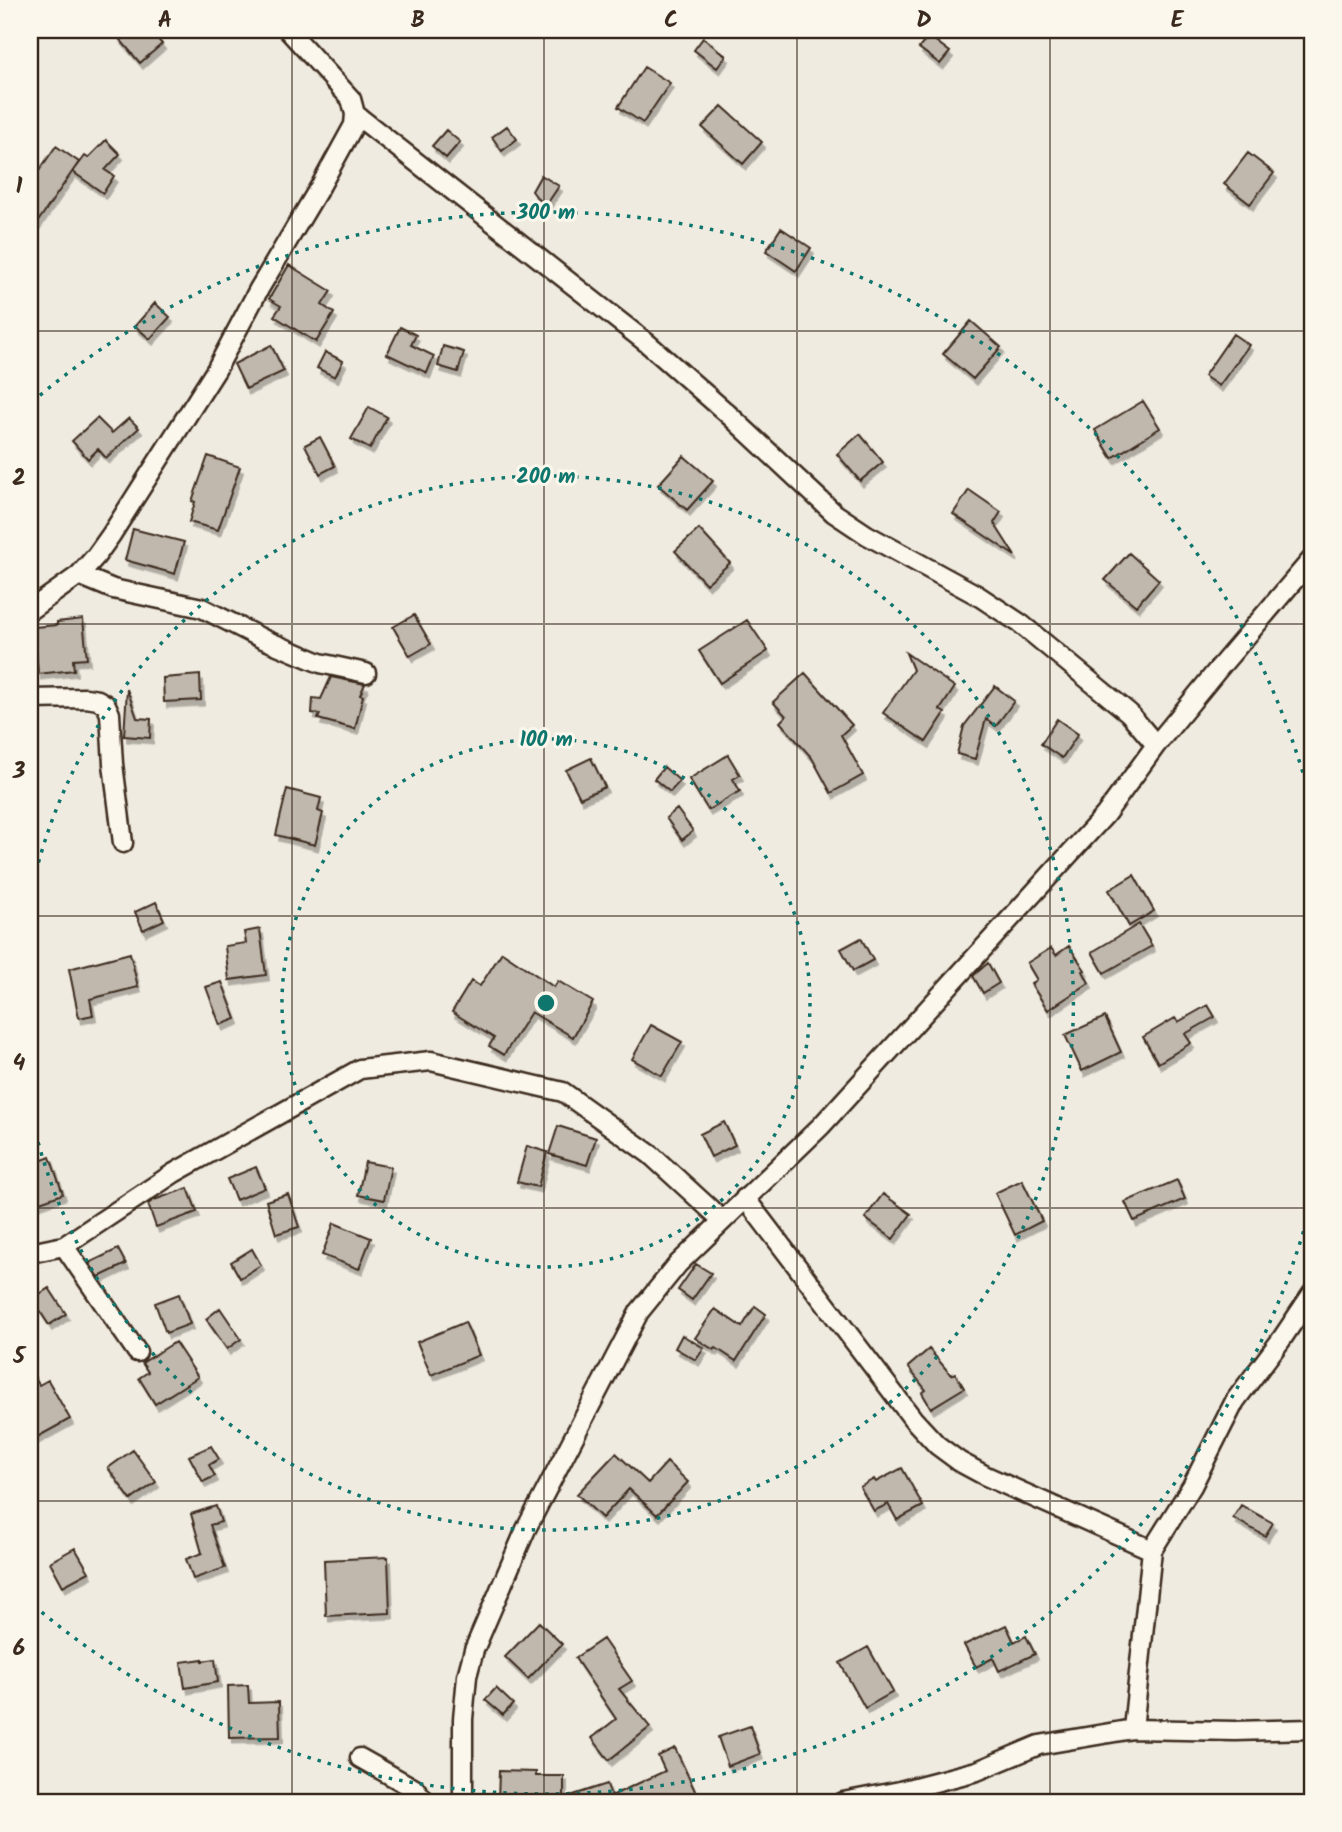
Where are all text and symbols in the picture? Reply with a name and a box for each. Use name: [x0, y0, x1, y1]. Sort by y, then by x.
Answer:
text: A: [158, 3, 172, 39]
text: B: [411, 3, 425, 39]
text: C: [664, 3, 678, 39]
text: D: [916, 3, 932, 39]
text: E: [1171, 3, 1185, 39]
text: 1: [16, 169, 23, 205]
text: 300 m: [516, 197, 575, 230]
text: 2: [12, 461, 26, 497]
text: 200 m: [516, 461, 576, 494]
text: 100 m: [519, 724, 573, 757]
text: 3: [12, 754, 26, 790]
centre of rings: [534, 991, 558, 1015]
text: 4: [13, 1046, 26, 1082]
text: 5: [12, 1339, 27, 1375]
text: 6: [13, 1631, 25, 1667]

